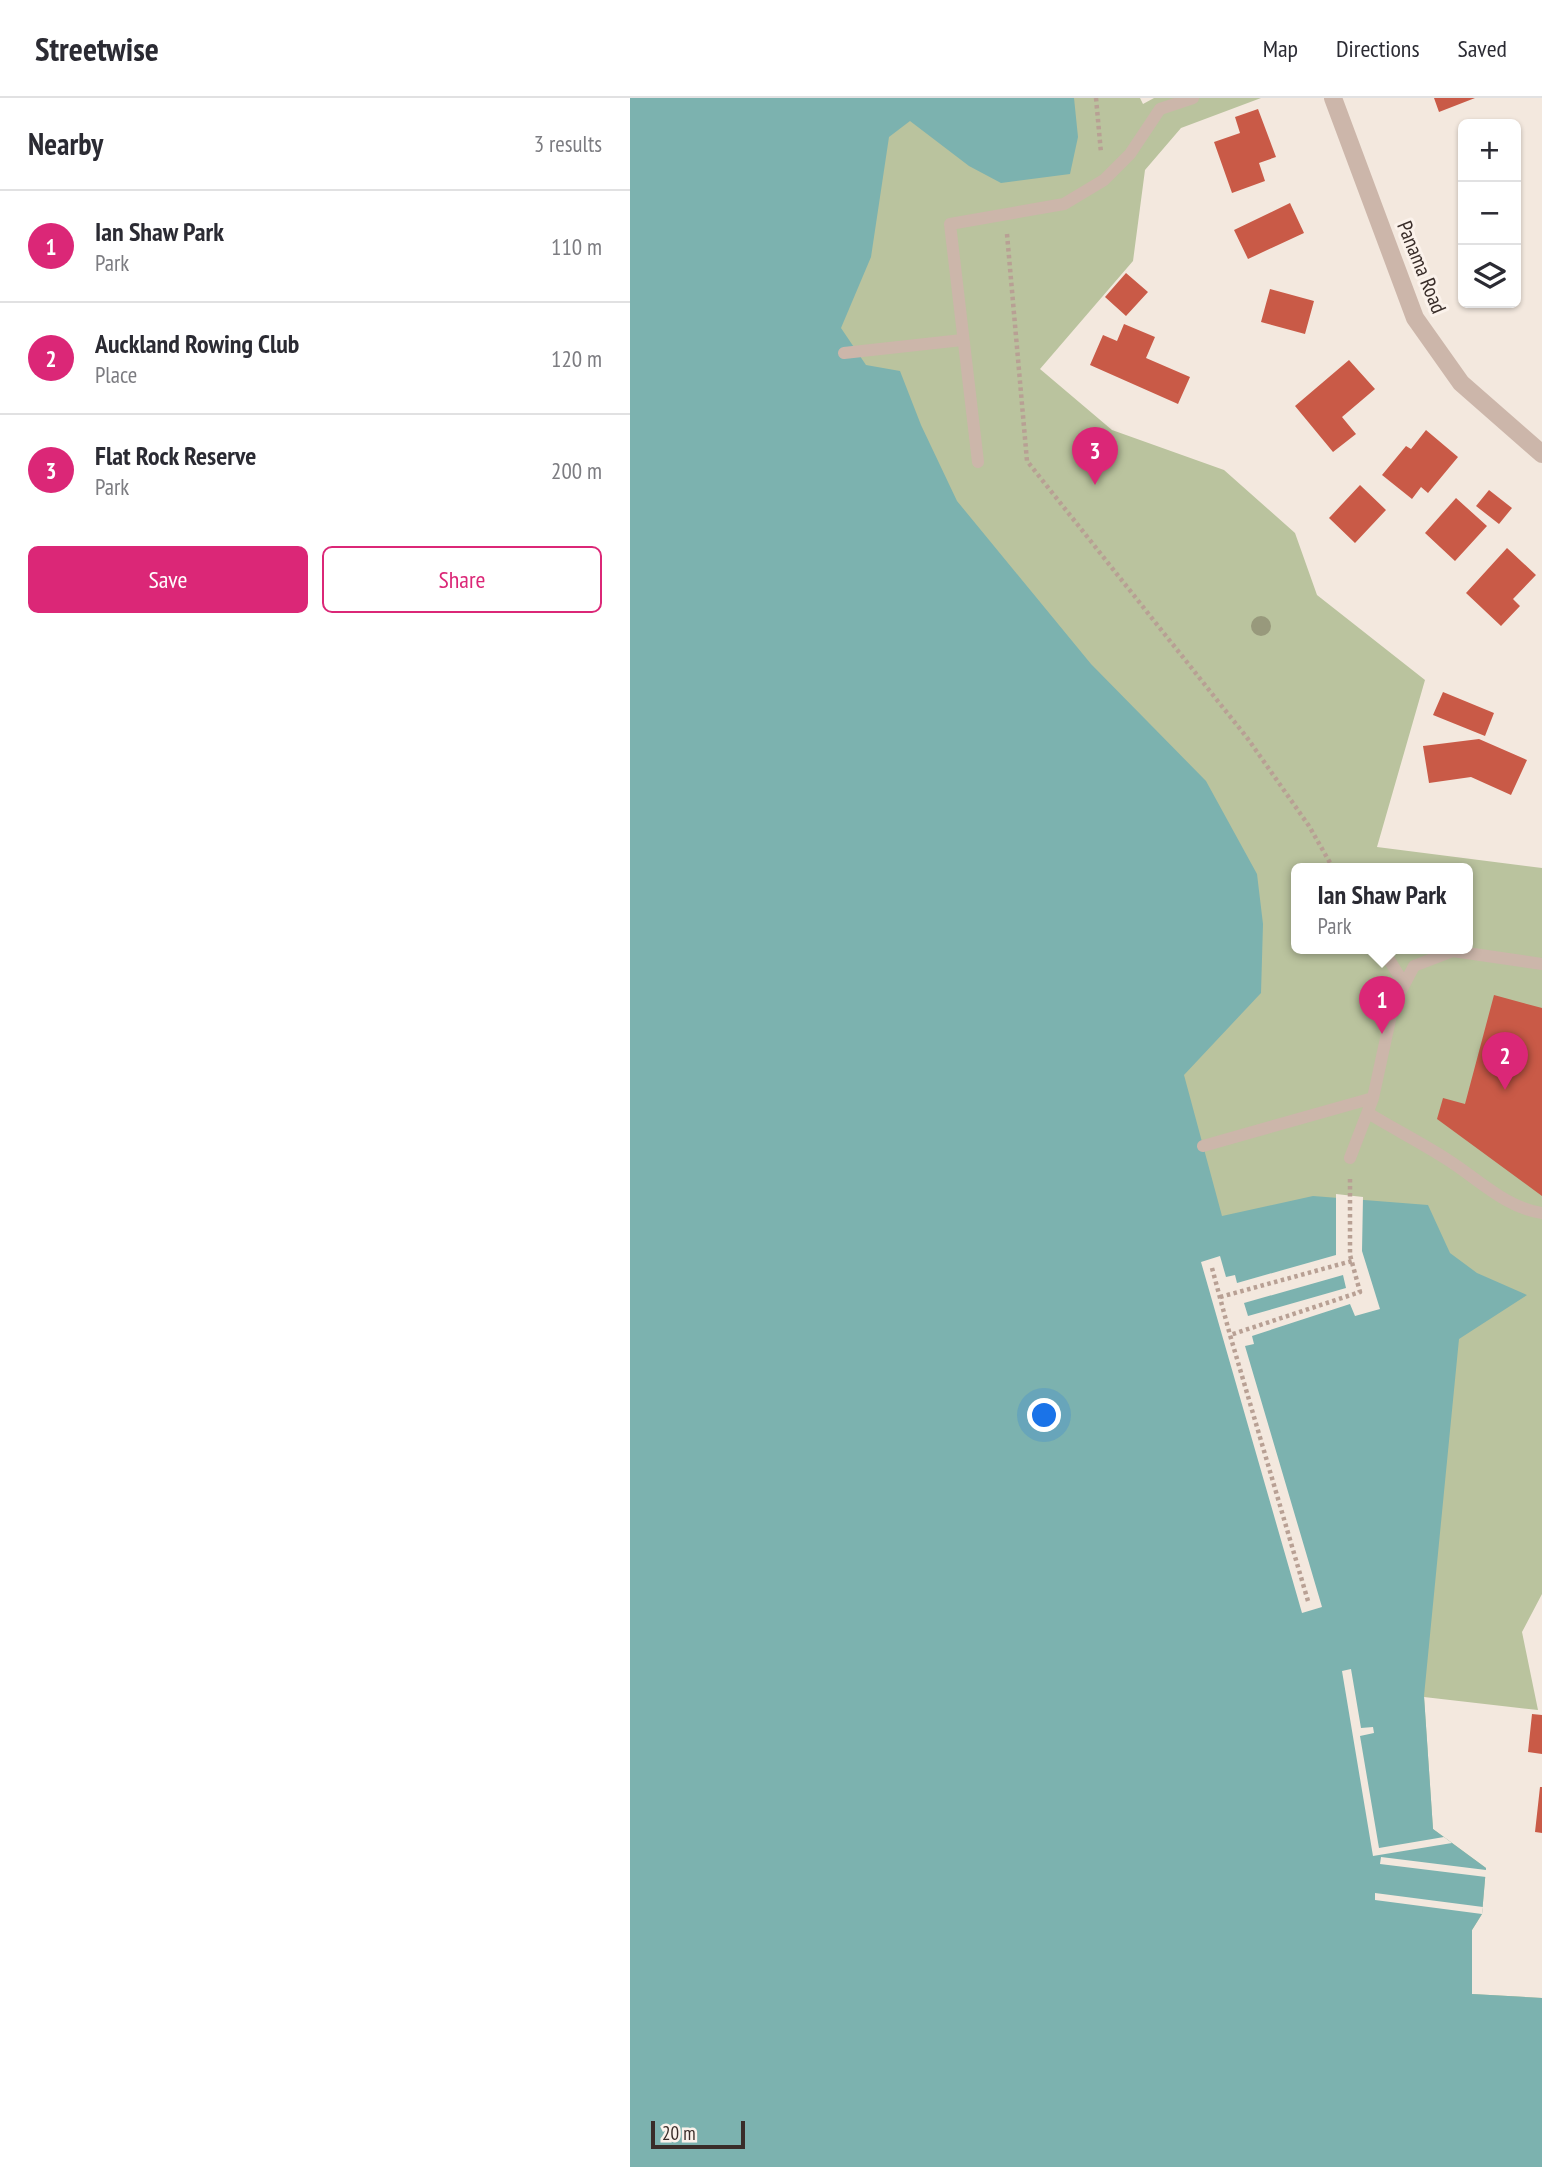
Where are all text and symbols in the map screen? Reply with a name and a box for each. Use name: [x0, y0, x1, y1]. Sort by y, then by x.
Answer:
text: Streetwise: [35, 27, 159, 70]
text: Map: [1263, 33, 1298, 64]
text: Directions: [1336, 33, 1420, 64]
text: Saved: [1458, 33, 1507, 64]
map controls: [1458, 119, 1521, 308]
button: +: [1458, 119, 1521, 182]
text: Nearby: [28, 124, 103, 163]
text: 3 results: [534, 129, 602, 158]
button: −: [1458, 182, 1521, 245]
text: Ian Shaw Park: [95, 215, 224, 248]
street label: Panama Road: [1391, 217, 1453, 317]
text: 1: [46, 232, 57, 261]
text: 110 m: [551, 232, 602, 261]
button: layers: [1458, 245, 1521, 308]
text: Park: [95, 248, 129, 277]
text: Auckland Rowing Club: [95, 327, 299, 360]
text: 2: [46, 344, 57, 373]
text: 120 m: [551, 344, 602, 373]
text: Place: [95, 360, 137, 389]
pin: 3: [1072, 427, 1118, 485]
text: Flat Rock Reserve: [95, 439, 256, 472]
text: 3: [46, 456, 57, 485]
text: 200 m: [551, 456, 602, 485]
text: Park: [95, 472, 129, 501]
button: Save: [28, 546, 308, 613]
button: Share: [322, 546, 602, 613]
popup: [1291, 863, 1473, 954]
text: Ian Shaw Park: [1318, 878, 1446, 911]
text: Park: [1318, 911, 1352, 940]
pin: 1: [1359, 976, 1405, 1034]
pin: 2: [1482, 1032, 1528, 1090]
your location: [1027, 1398, 1061, 1432]
scale bar: [651, 2118, 746, 2150]
text: 20 m: [662, 2121, 696, 2145]

